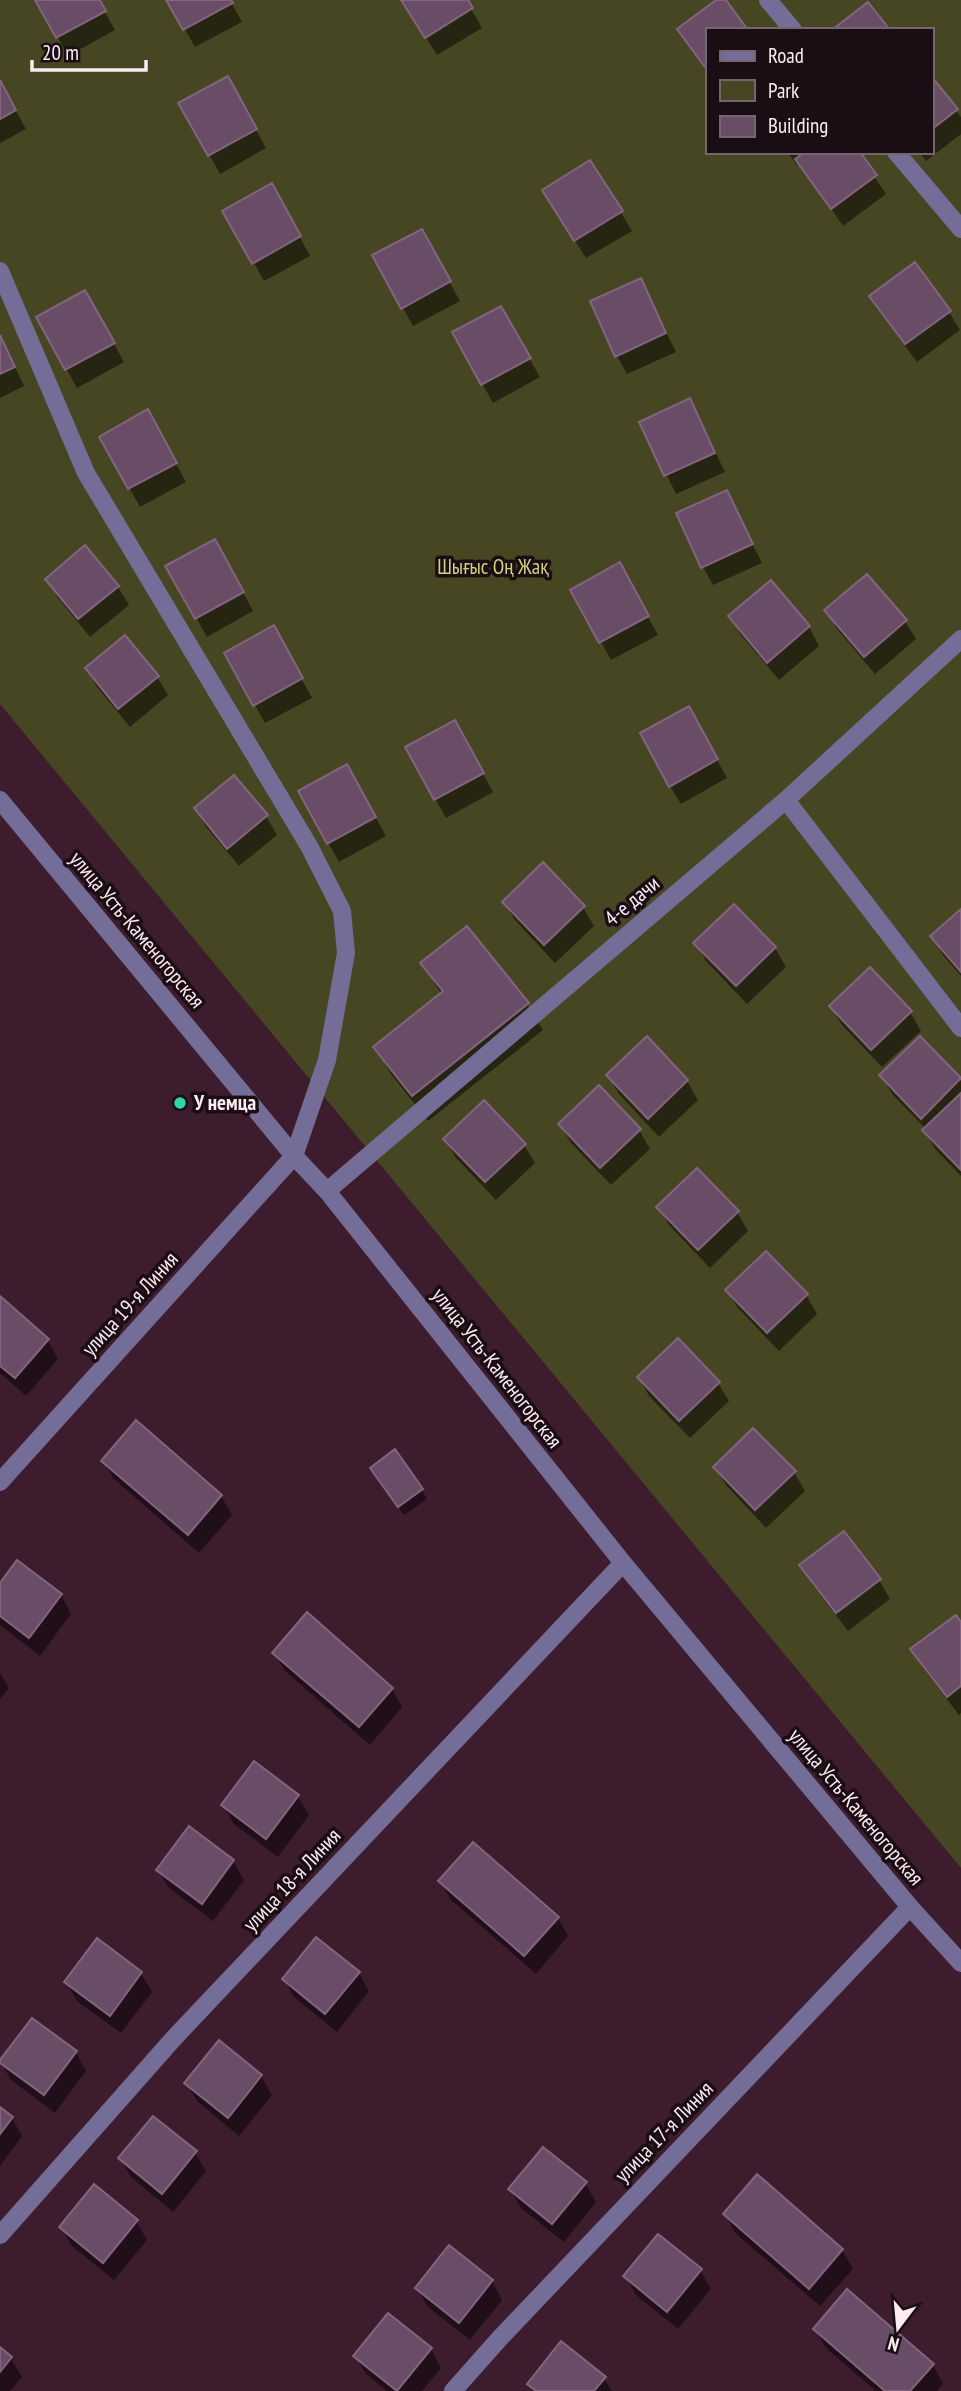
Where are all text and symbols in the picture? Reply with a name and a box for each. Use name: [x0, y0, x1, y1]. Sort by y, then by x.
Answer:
scale bar: [32, 28, 145, 72]
legend: [706, 28, 933, 154]
text: 20 m: [42, 39, 79, 66]
text: Road: [768, 42, 804, 69]
text: Park: [768, 77, 799, 104]
text: Building: [768, 112, 828, 139]
park label: Шығыс Оң Жақ: [437, 553, 549, 580]
street label: улица Усть-Каменогорская: [64, 846, 211, 1014]
street label: 4-е дачи: [599, 870, 665, 931]
place label: У немца: [193, 1089, 256, 1116]
marker: У немца: [172, 1095, 188, 1111]
street label: улица 19-я Линия: [76, 1246, 184, 1362]
street label: улица Усть-Каменогорская: [426, 1282, 568, 1453]
street label: улица Усть-Каменогорская: [783, 1723, 930, 1891]
street label: улица 18-я Линия: [237, 1822, 346, 1937]
street label: улица 17-я Линия: [609, 2075, 719, 2188]
north arrow: [863, 2293, 933, 2363]
text: N: [885, 2331, 902, 2357]

